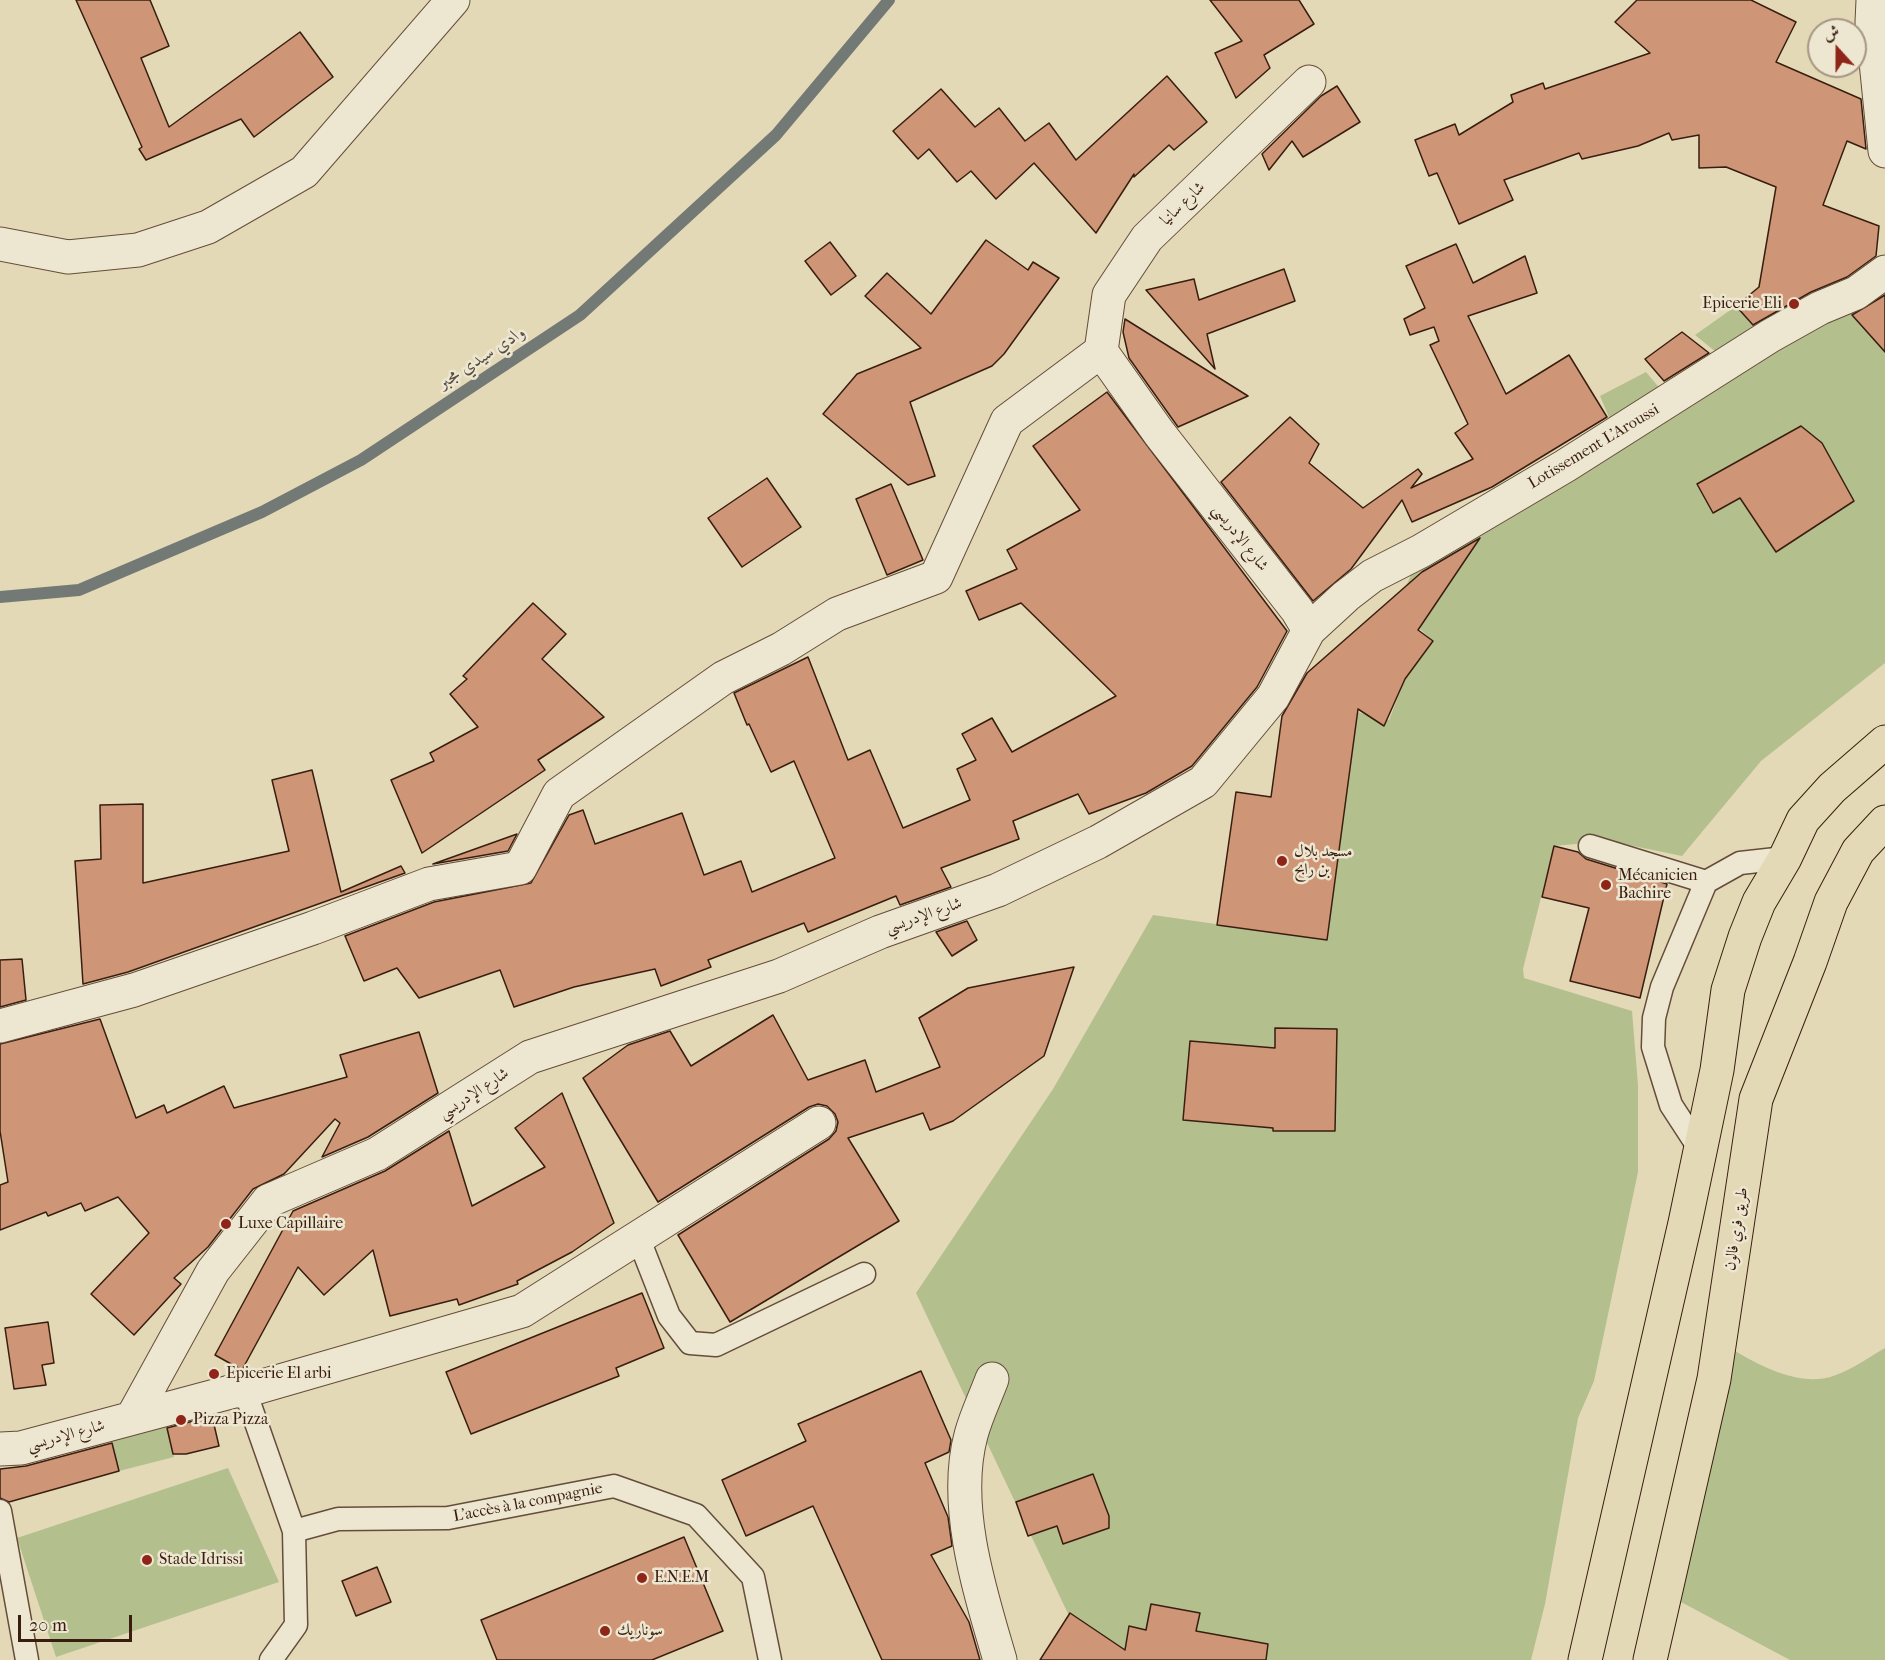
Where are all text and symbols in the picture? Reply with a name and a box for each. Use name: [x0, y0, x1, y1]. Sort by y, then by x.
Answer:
north arrow: [1807, 18, 1867, 78]
text: ش: [1820, 21, 1842, 44]
street label: شارع سانيا: [1157, 178, 1209, 230]
place label: Epicerie Eli: [1702, 294, 1782, 314]
marker: Epicerie Eli: [1787, 297, 1801, 311]
water label: وادي سيدي مجبر: [434, 322, 530, 394]
street label: Lotissement L'Aroussi: [1525, 400, 1663, 494]
street label: شارع الإدريسي: [1208, 501, 1272, 575]
place label: مسجد بلال بن رابح: [1294, 842, 1353, 880]
marker: مسجد بلال بن رابح: [1275, 854, 1289, 868]
place label: Mécanicien Bachire: [1618, 866, 1698, 904]
marker: Mécanicien Bachire: [1599, 878, 1613, 892]
street label: شارع الإدريسي: [883, 894, 965, 938]
street label: شارع الإدريسي: [435, 1064, 513, 1124]
street label: طريق فري فالون: [1721, 1186, 1753, 1272]
place label: Luxe Capillaire: [238, 1214, 343, 1234]
marker: Luxe Capillaire: [219, 1217, 233, 1231]
place label: Epicerie El arbi: [226, 1364, 332, 1384]
marker: Epicerie El arbi: [207, 1367, 221, 1381]
place label: Pizza Pizza: [193, 1410, 268, 1430]
marker: Pizza Pizza: [174, 1413, 188, 1427]
street label: شارع الإدريسي: [25, 1416, 107, 1456]
street label: L'accès à la compagnie: [452, 1479, 604, 1527]
place label: Stade Idrissi: [159, 1550, 243, 1570]
marker: Stade Idrissi: [140, 1553, 154, 1567]
place label: E.N.E.M: [654, 1568, 709, 1588]
marker: E.N.E.M: [635, 1571, 649, 1585]
scale bar: [21, 1603, 135, 1641]
text: 20 m: [29, 1615, 67, 1636]
place label: سوناريك: [617, 1621, 663, 1641]
marker: سوناريك: [598, 1624, 612, 1638]

